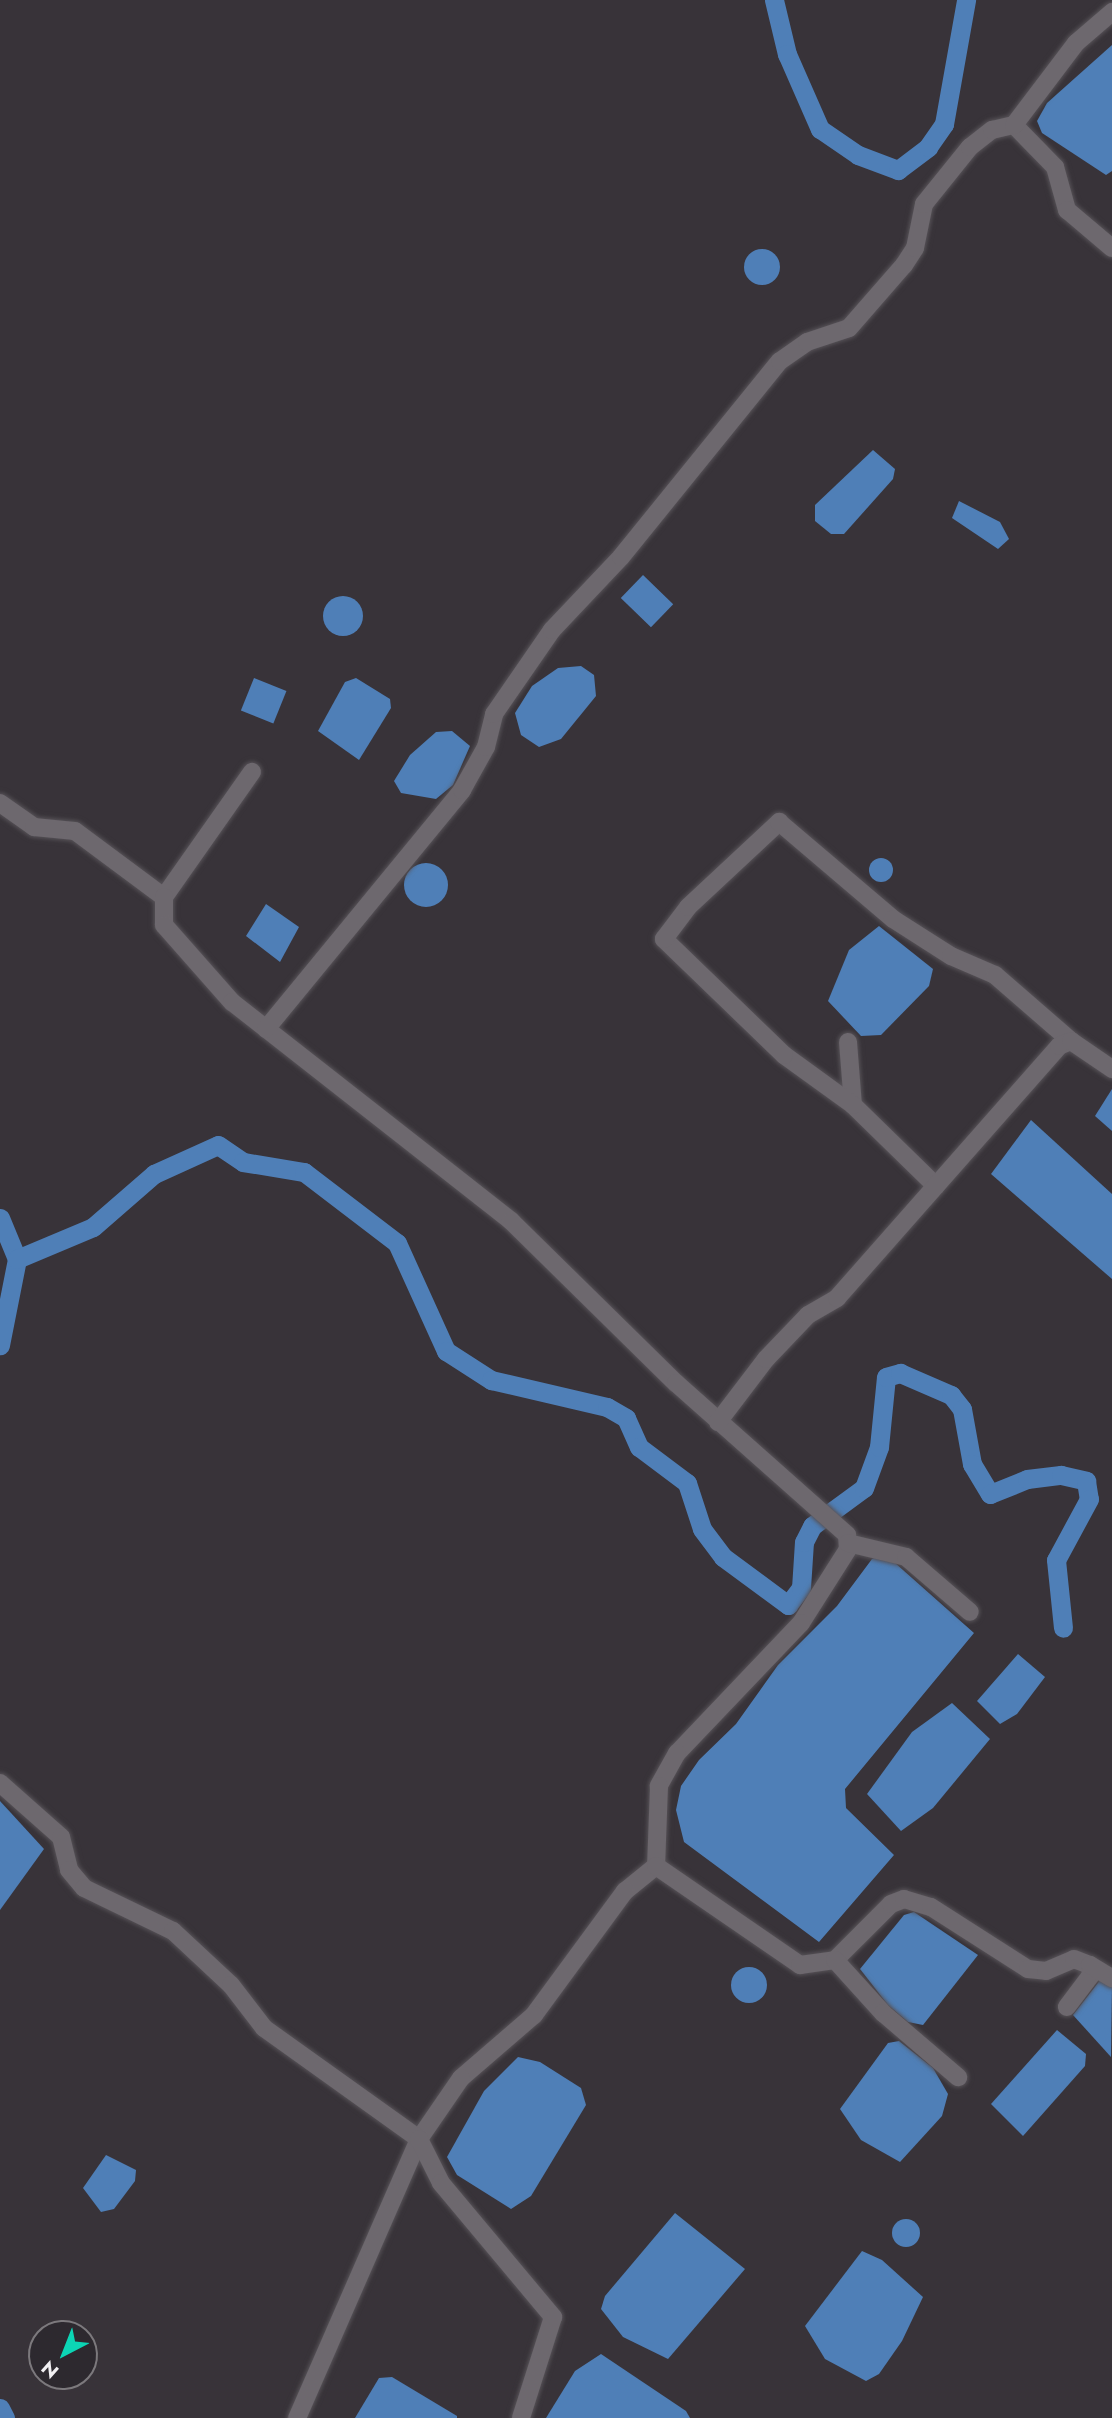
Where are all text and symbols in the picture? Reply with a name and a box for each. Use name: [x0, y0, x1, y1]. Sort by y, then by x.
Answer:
north arrow: [28, 2320, 98, 2390]
text: N: [35, 2354, 65, 2385]

